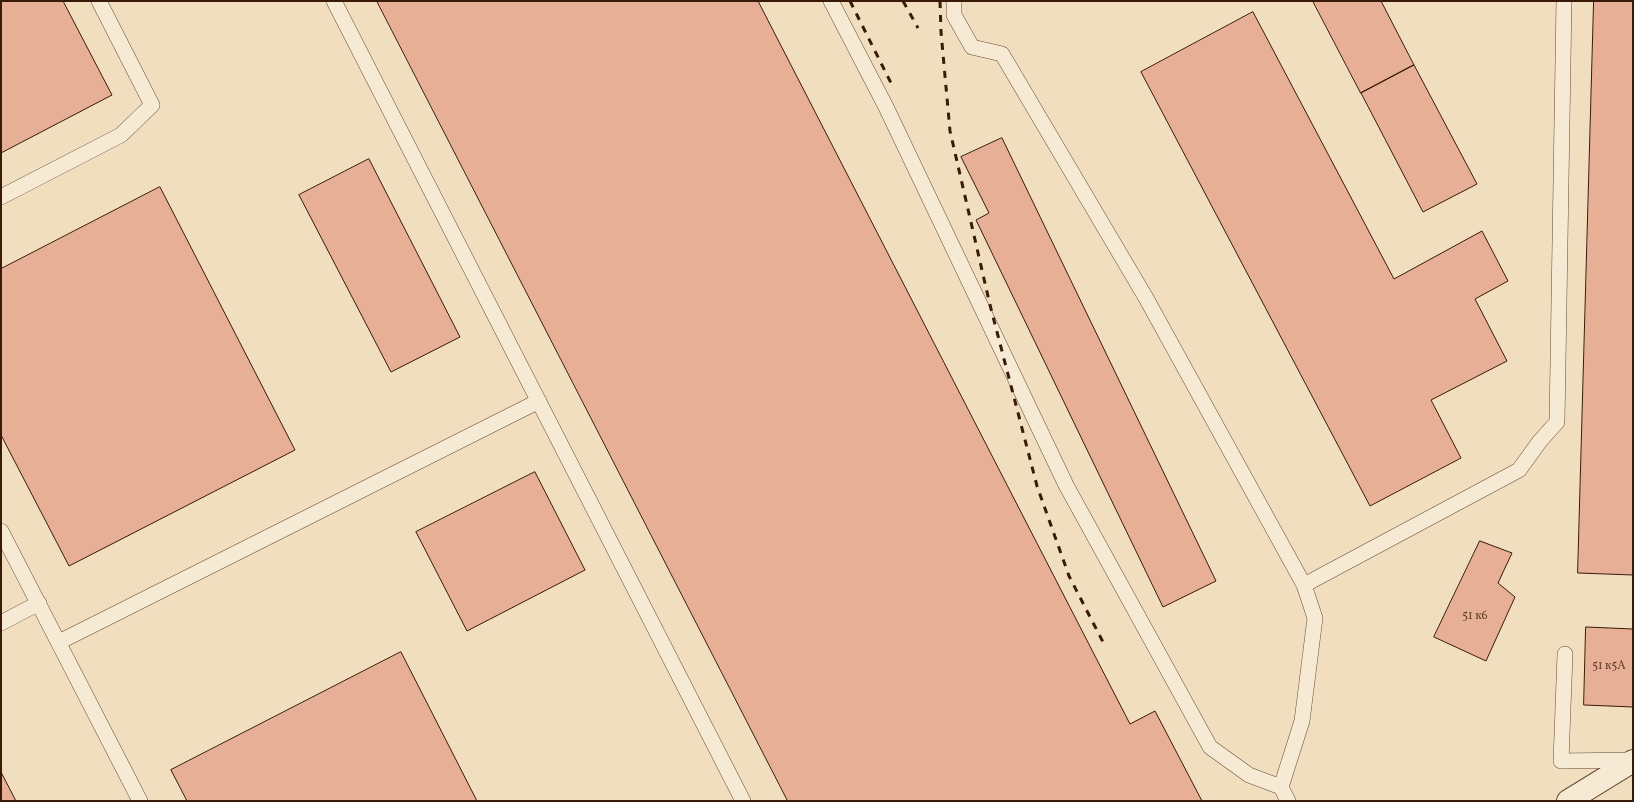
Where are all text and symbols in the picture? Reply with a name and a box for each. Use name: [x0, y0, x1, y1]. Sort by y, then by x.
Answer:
house number: 51 к6: [1462, 610, 1488, 624]
house number: 51 к5А: [1592, 660, 1626, 674]

